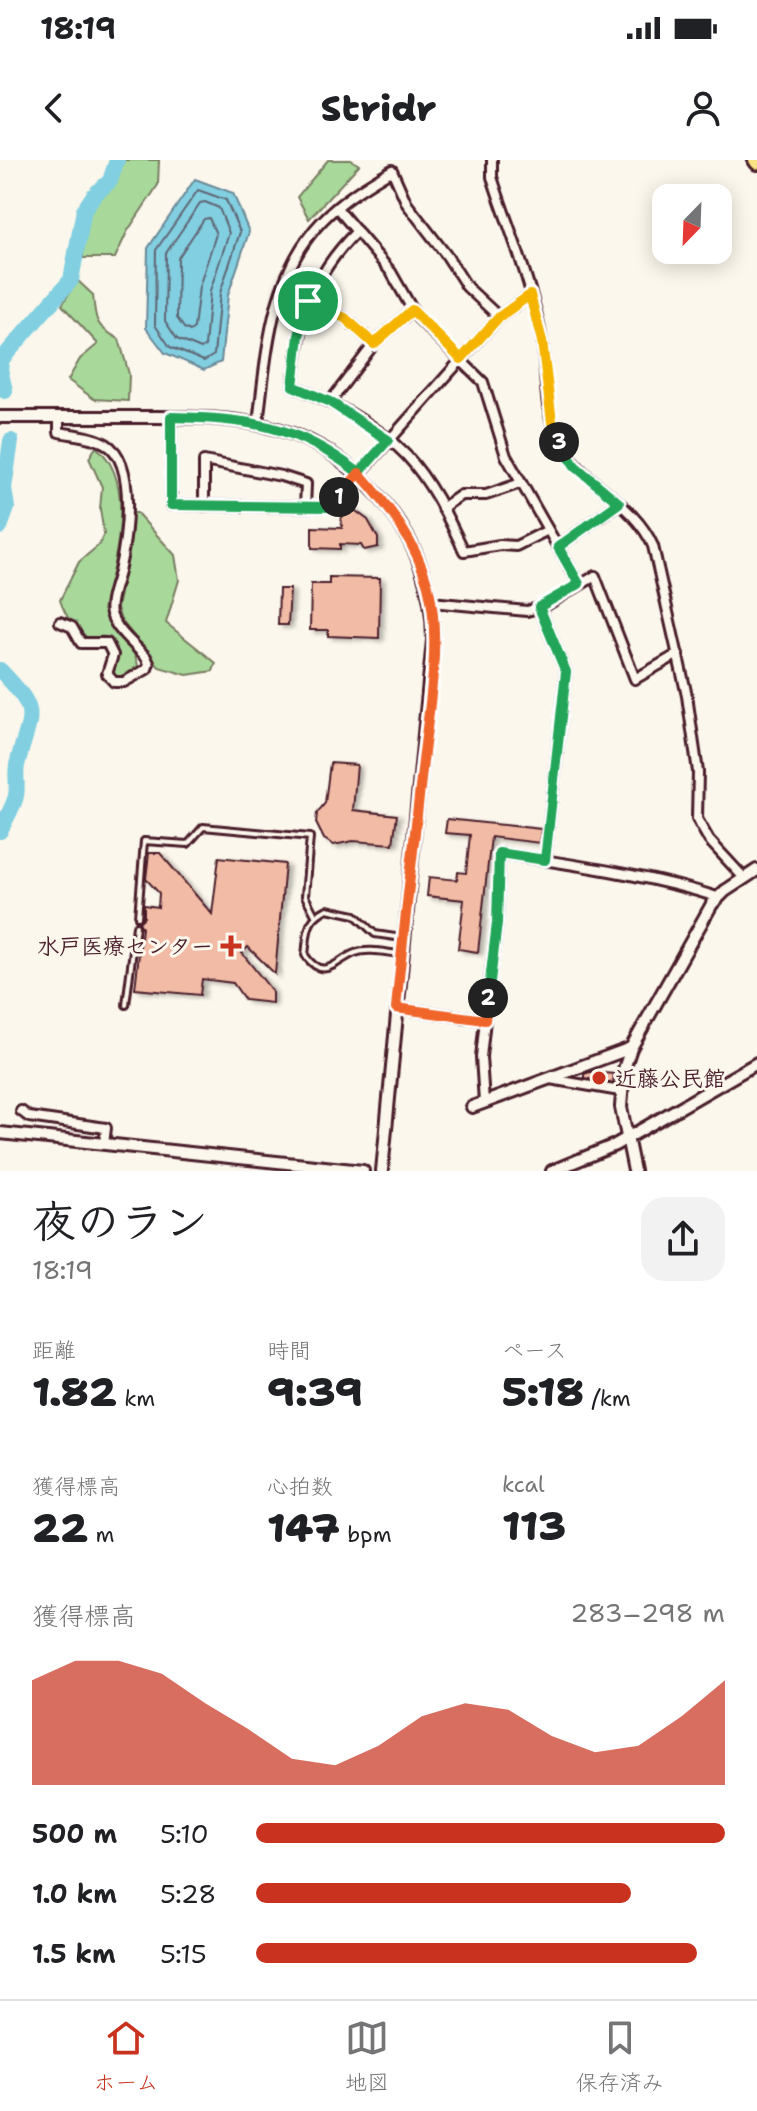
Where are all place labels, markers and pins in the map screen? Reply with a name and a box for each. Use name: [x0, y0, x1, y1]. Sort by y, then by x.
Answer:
pin: [274, 267, 342, 335]
pin: 3: [539, 422, 579, 462]
pin: 1: [319, 477, 359, 517]
place label: 水戸医療センター: [37, 932, 213, 961]
marker: 水戸医療センター: [220, 935, 242, 957]
pin: 2: [468, 978, 508, 1018]
place label: 近藤公民館: [615, 1064, 725, 1093]
marker: 近藤公民館: [590, 1069, 608, 1087]

